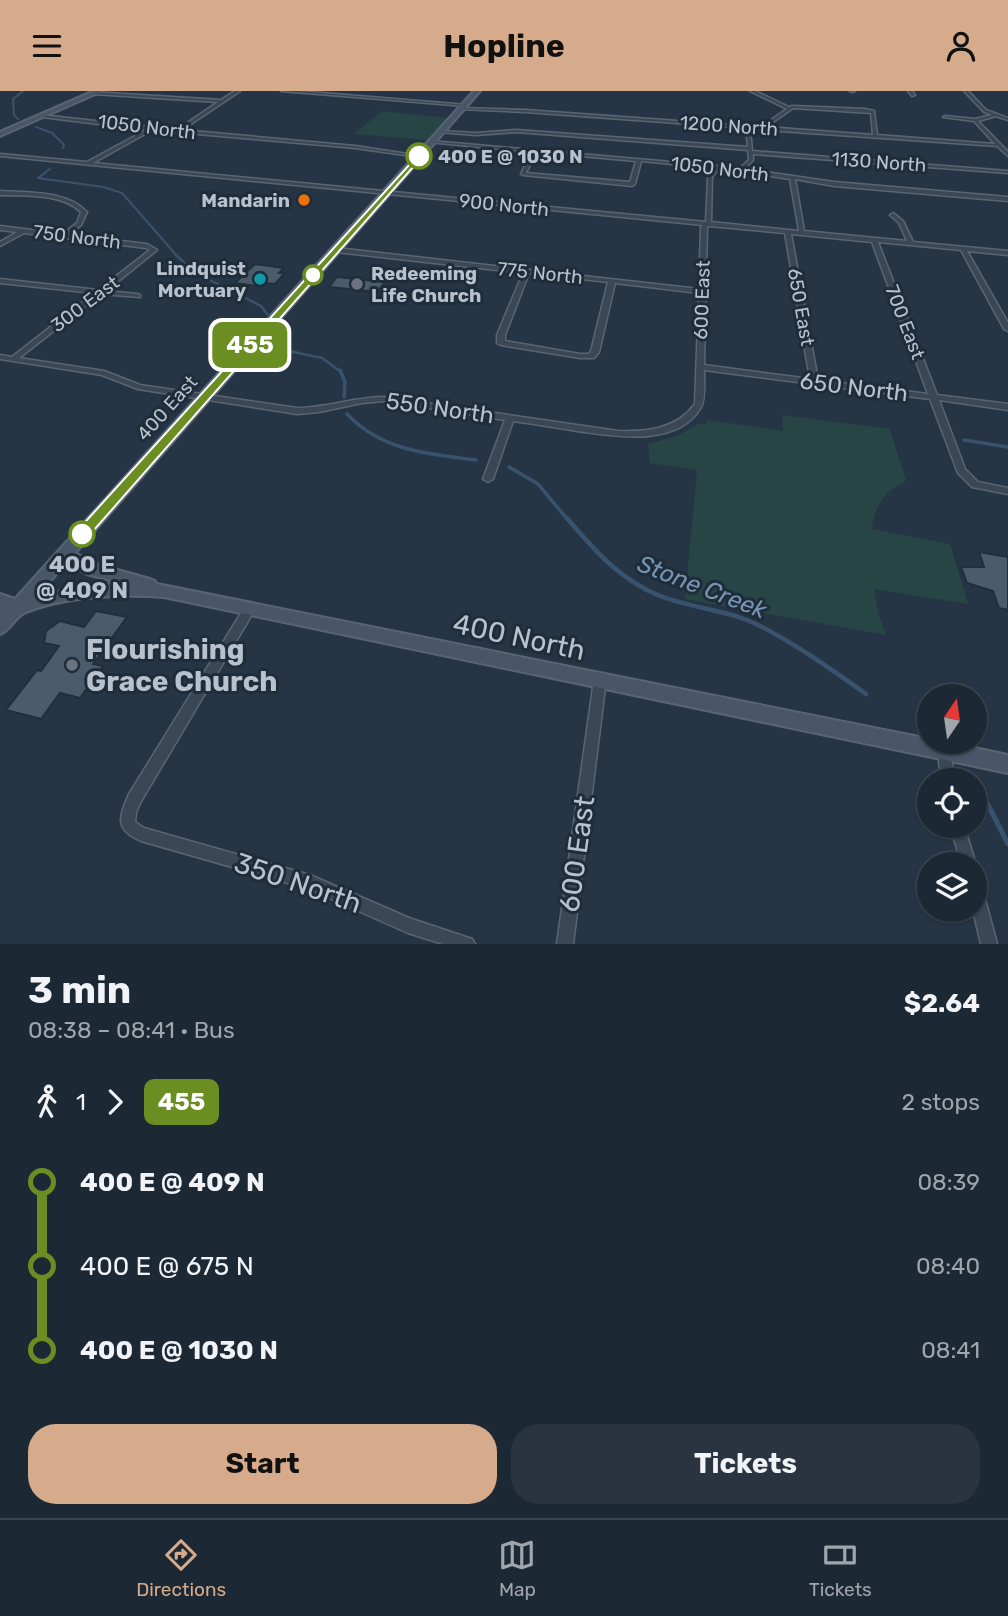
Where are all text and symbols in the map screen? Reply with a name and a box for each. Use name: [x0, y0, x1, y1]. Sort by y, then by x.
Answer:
icon: menu: [28, 27, 66, 65]
text: Hopline: [443, 27, 565, 65]
icon: person: [942, 27, 980, 65]
street label: 1050 North: [97, 110, 197, 144]
street label: 1200 North: [679, 111, 779, 141]
marker: 400 E @ 1030 N: [406, 143, 432, 169]
place label: 400 E @ 1030 N: [438, 145, 583, 168]
street label: 1130 North: [831, 147, 927, 177]
street label: 1050 North: [670, 152, 770, 186]
place label: Mandarin: [201, 189, 290, 212]
street label: 900 North: [458, 189, 550, 221]
marker: Mandarin: [296, 192, 312, 208]
street label: 750 North: [32, 220, 122, 254]
place label: Lindquist Mortuary: [156, 257, 247, 302]
street label: 775 North: [496, 257, 584, 289]
street label: 600 East: [689, 259, 715, 340]
place label: Redeeming Life Church: [371, 262, 481, 307]
unlabelled marker: [303, 265, 323, 285]
street label: 650 East: [783, 266, 819, 348]
street label: 300 East: [46, 271, 124, 337]
marker: Lindquist Mortuary: [252, 271, 268, 287]
marker: Redeeming Life Church: [349, 276, 365, 292]
street label: 700 East: [880, 282, 930, 363]
line badge: 455: [210, 322, 290, 368]
text: 455: [226, 331, 274, 359]
street label: 650 North: [798, 366, 910, 408]
street label: 400 East: [132, 370, 203, 445]
street label: 550 North: [384, 387, 496, 429]
marker: 400 E @ 409 N: [69, 521, 95, 547]
place label: 400 E @ 409 N: [36, 550, 128, 604]
water label: Stone Creek: [634, 550, 771, 625]
street label: 400 North: [450, 607, 588, 667]
place label: Flourishing Grace Church: [86, 633, 277, 698]
marker: Flourishing Grace Church: [64, 657, 80, 673]
north arrow: [917, 684, 987, 754]
map controls: [917, 684, 987, 922]
button: locate: [917, 768, 987, 838]
street label: 600 East: [553, 794, 601, 914]
street label: 350 North: [230, 846, 366, 920]
button: layers: [917, 852, 987, 922]
text: 3 min: [28, 967, 131, 1013]
text: $2.64: [904, 988, 980, 1019]
text: 08:38 – 08:41 · Bus: [28, 1016, 235, 1044]
icon: walk: [28, 1083, 66, 1121]
icon: forward: [96, 1083, 134, 1121]
text: 1: [76, 1088, 86, 1116]
text: 455: [158, 1088, 205, 1116]
text: 2 stops: [902, 1088, 980, 1116]
text: 400 E @ 409 N: [80, 1167, 265, 1198]
text: 08:39: [917, 1168, 980, 1196]
text: 400 E @ 675 N: [80, 1251, 254, 1282]
text: 08:40: [916, 1252, 980, 1280]
text: 400 E @ 1030 N: [80, 1335, 278, 1366]
text: 08:41: [921, 1336, 980, 1364]
button: Start: [28, 1424, 497, 1504]
button: Tickets: [511, 1424, 980, 1504]
tab: Directions: [136, 1536, 226, 1601]
tab: Map: [498, 1536, 536, 1601]
tab: Tickets: [809, 1536, 872, 1601]

